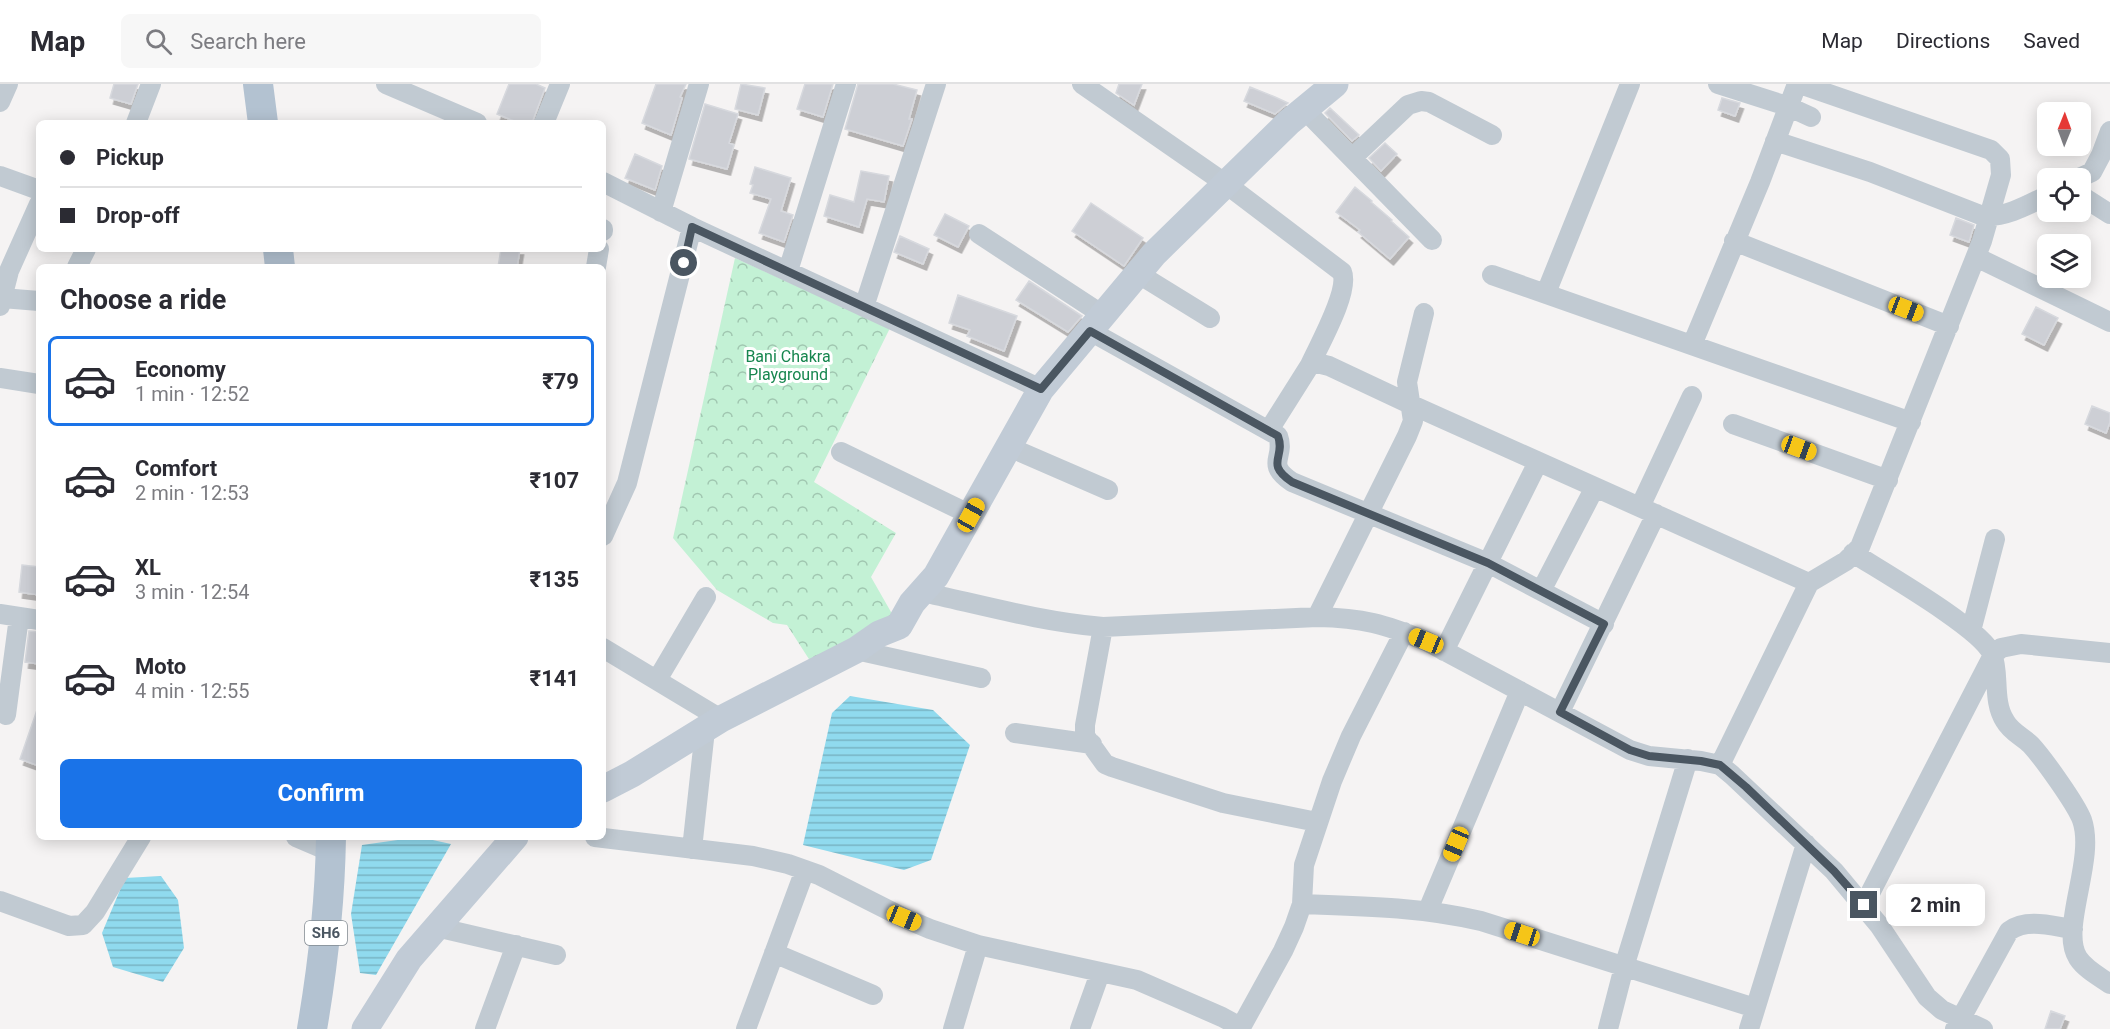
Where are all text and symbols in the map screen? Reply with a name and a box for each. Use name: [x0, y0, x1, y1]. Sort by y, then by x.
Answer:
search box: [121, 14, 541, 68]
text: Map: [30, 25, 85, 58]
icon: search: [142, 25, 175, 58]
text: Search here: [190, 29, 306, 54]
text: Map: [1821, 29, 1863, 53]
text: Directions: [1896, 29, 1990, 53]
text: Saved: [2023, 29, 2080, 53]
north arrow: [2037, 102, 2091, 156]
map controls: [2037, 102, 2091, 288]
text: Pickup: [96, 145, 164, 170]
button: locate: [2037, 168, 2091, 222]
text: Drop-off: [96, 203, 180, 228]
button: layers: [2037, 234, 2091, 288]
route start: [670, 249, 697, 276]
text: Choose a ride: [60, 284, 226, 316]
car: [1886, 294, 1926, 324]
park label: Bani Chakra Playground: [745, 347, 831, 384]
icon: car: [63, 354, 117, 408]
text: Economy: [135, 357, 226, 382]
text: ₹79: [542, 369, 579, 394]
text: 1 min · 12:52: [135, 382, 250, 406]
car: [1779, 433, 1819, 463]
icon: car: [63, 453, 117, 507]
text: Comfort: [135, 456, 217, 481]
text: ₹107: [530, 468, 579, 493]
text: 2 min · 12:53: [135, 481, 250, 505]
car: [954, 495, 988, 535]
icon: car: [63, 552, 117, 606]
text: XL: [135, 555, 161, 580]
text: ₹135: [530, 567, 579, 592]
text: 3 min · 12:54: [135, 580, 250, 604]
car: [1406, 626, 1446, 656]
icon: car: [63, 651, 117, 705]
text: Moto: [135, 654, 186, 679]
text: ₹141: [530, 666, 579, 691]
text: 4 min · 12:55: [135, 679, 250, 703]
button: Confirm: [60, 759, 582, 828]
car: [1441, 824, 1471, 864]
callout: 2 min: [1885, 884, 1984, 926]
route end: [1850, 891, 1877, 918]
text: 2 min: [1910, 893, 1961, 917]
car: [884, 903, 924, 933]
car: [1502, 920, 1542, 948]
road number: SH6: [305, 921, 347, 945]

